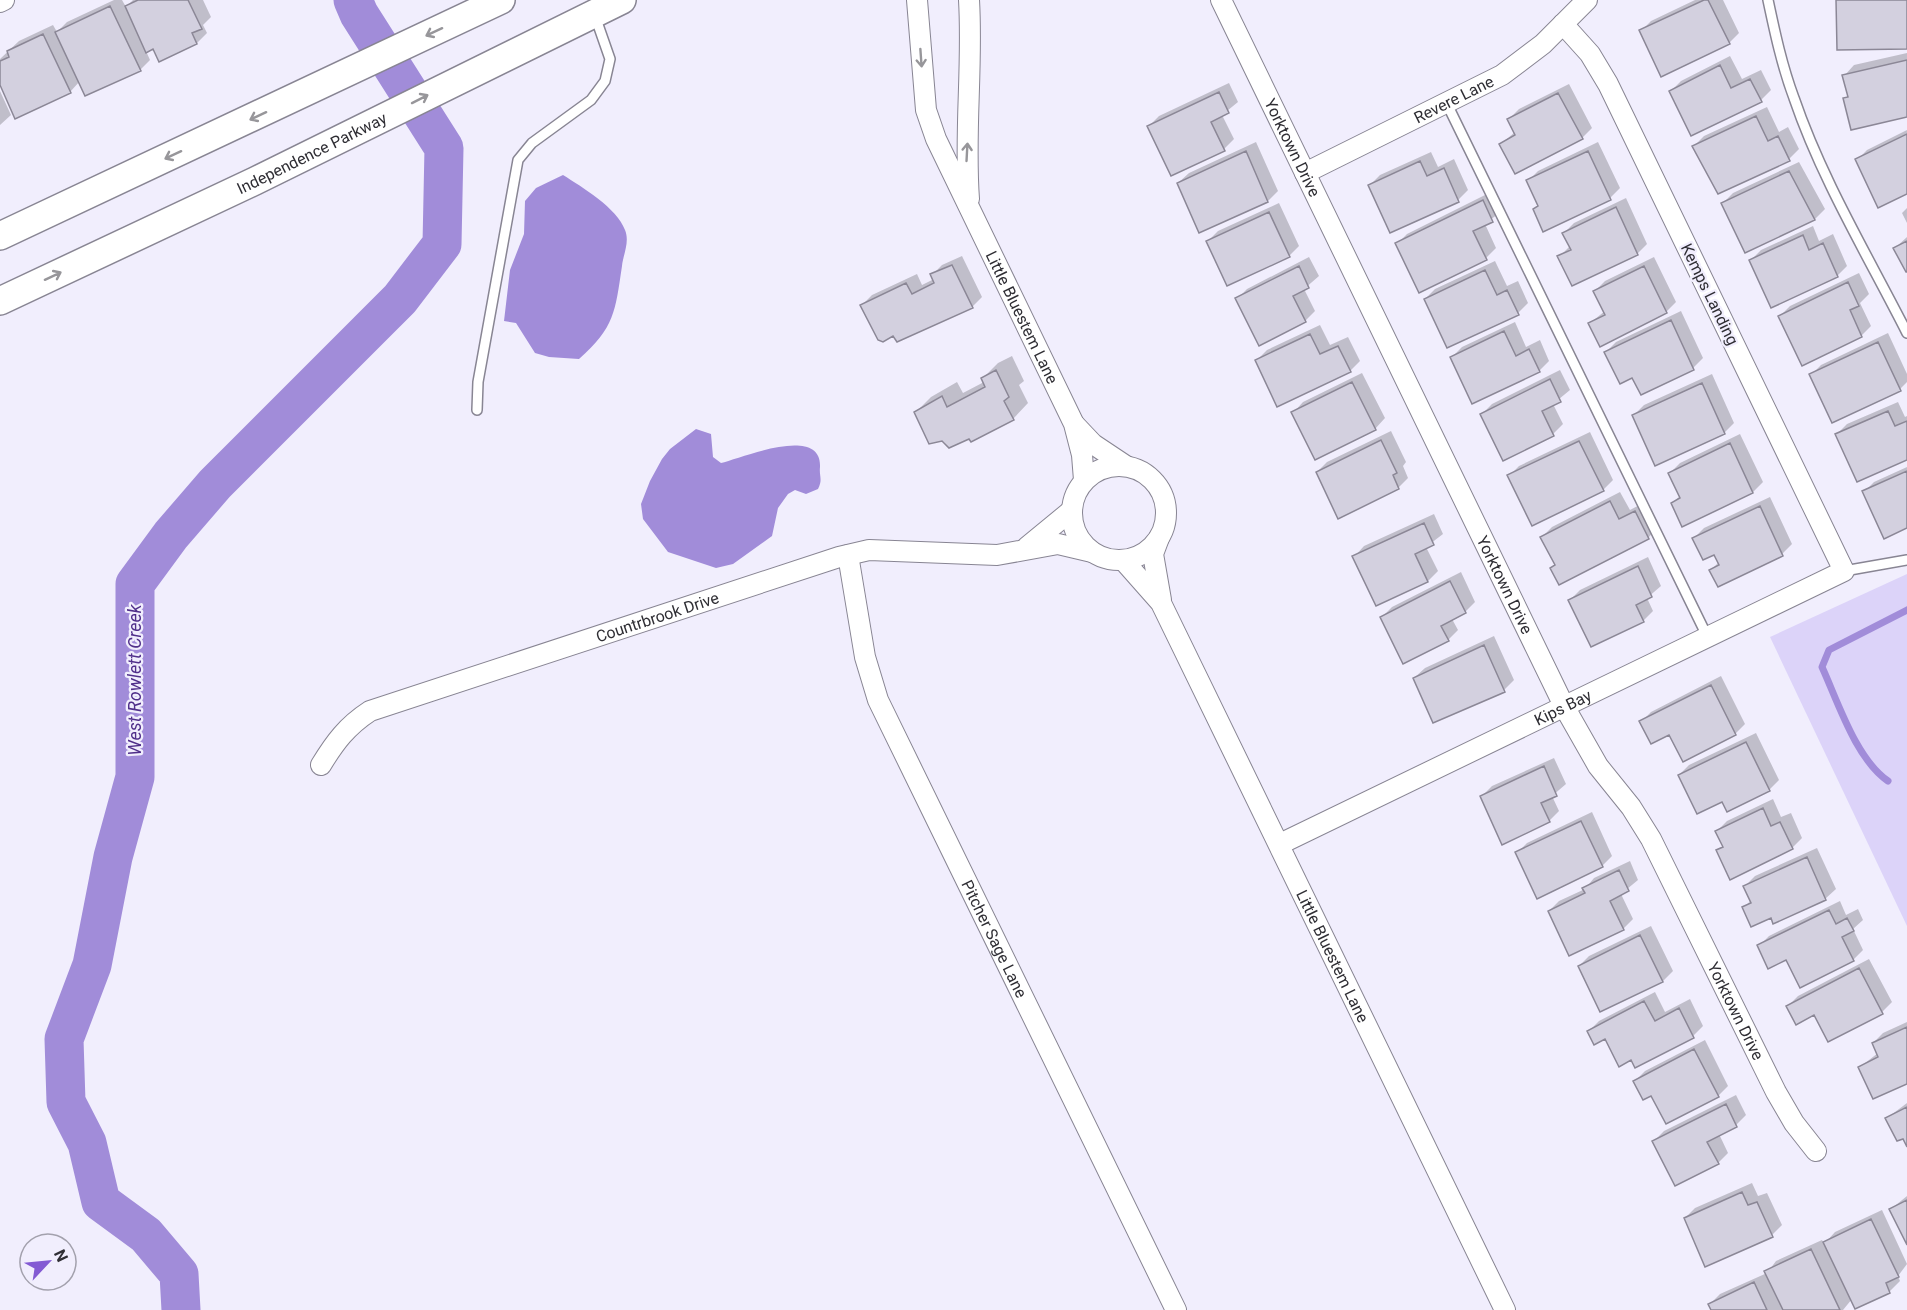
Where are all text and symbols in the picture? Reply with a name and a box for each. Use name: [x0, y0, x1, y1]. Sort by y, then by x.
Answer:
one-way arrow: [426, 27, 444, 39]
one-way arrow: [916, 48, 927, 68]
street label: Revere Lane: [1411, 72, 1497, 127]
one-way arrow: [411, 92, 429, 104]
street label: Yorktown Drive: [1260, 96, 1324, 200]
street label: Independence Parkway: [234, 108, 390, 198]
one-way arrow: [249, 110, 267, 122]
one-way arrow: [962, 143, 973, 163]
one-way arrow: [165, 150, 183, 162]
street label: Kemps Landing: [1677, 240, 1742, 348]
street label: Little Bluestem Lane: [982, 248, 1062, 387]
one-way arrow: [43, 270, 61, 281]
street label: Yorktown Drive: [1473, 533, 1536, 637]
street label: Countrbrook Drive: [593, 588, 721, 646]
water label: West Rowlett Creek: [124, 603, 145, 756]
street label: Kips Bay: [1531, 686, 1595, 730]
street label: Pitcher Sage Lane: [957, 877, 1031, 1001]
street label: Little Bluestem Lane: [1292, 887, 1373, 1026]
street label: Yorktown Drive: [1703, 959, 1768, 1063]
north arrow: [18, 1232, 78, 1292]
text: N: [50, 1246, 72, 1265]

